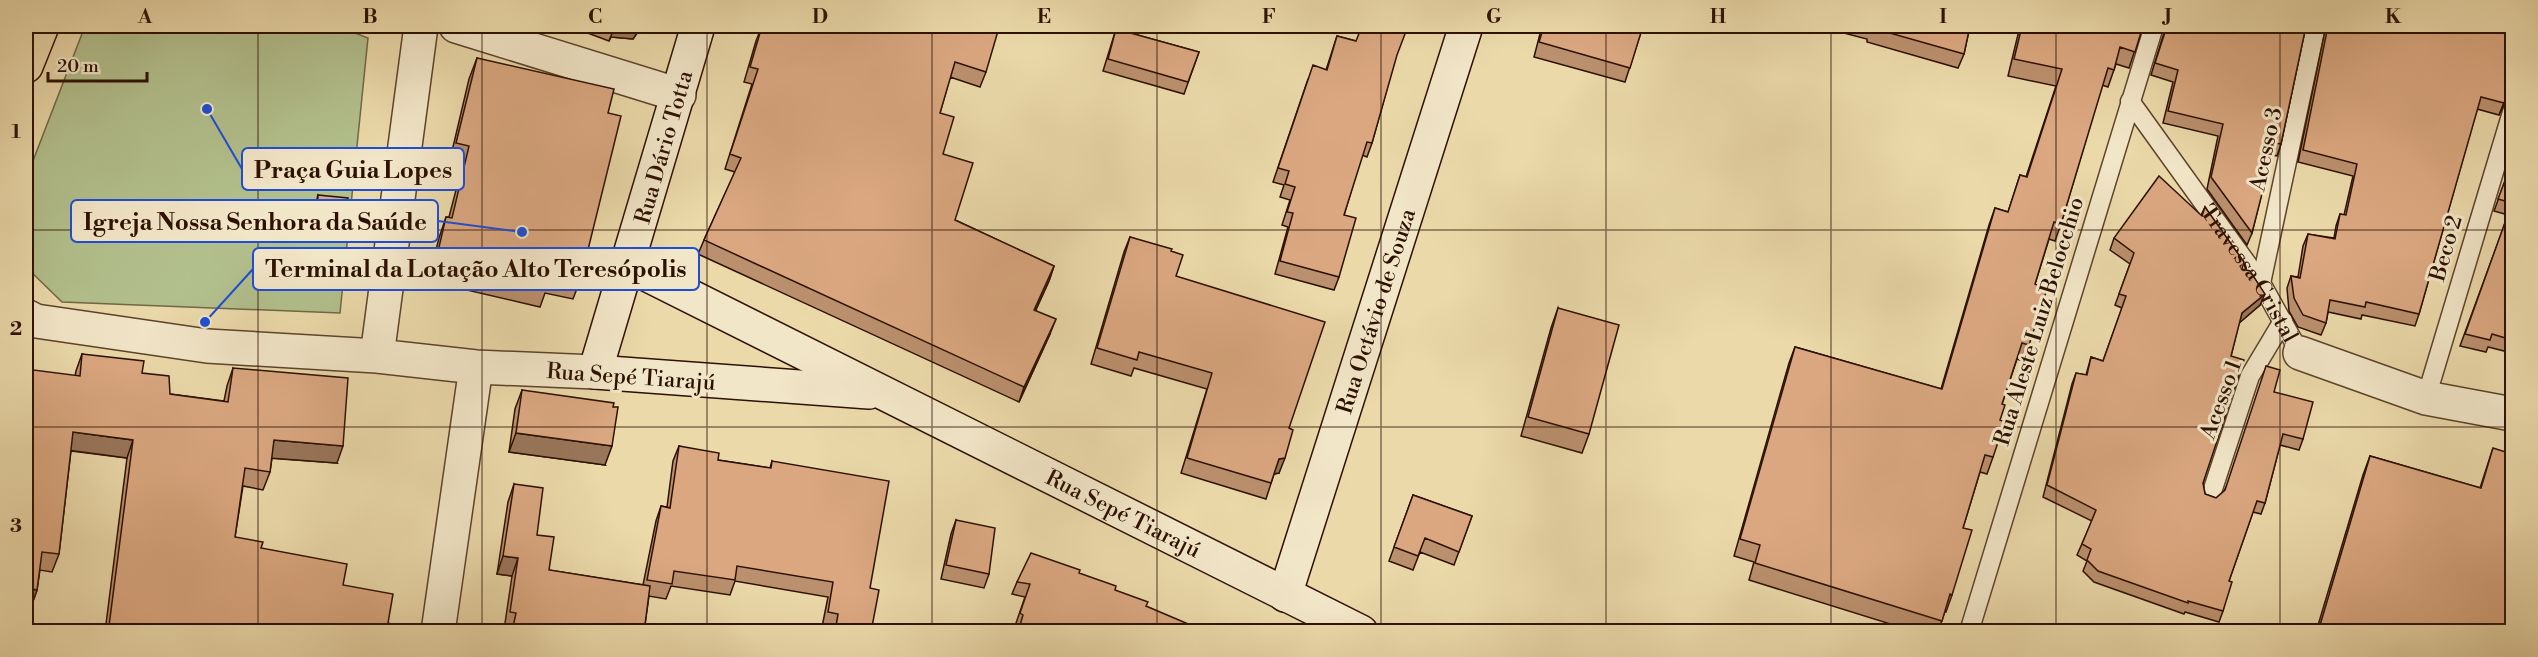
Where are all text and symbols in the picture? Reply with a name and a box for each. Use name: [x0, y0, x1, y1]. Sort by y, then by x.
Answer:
text: A: [137, 5, 153, 30]
text: B: [362, 5, 378, 30]
text: C: [588, 5, 602, 30]
text: D: [812, 5, 828, 30]
text: E: [1037, 5, 1051, 30]
text: F: [1262, 5, 1276, 30]
text: G: [1486, 5, 1502, 30]
text: H: [1710, 5, 1727, 30]
text: I: [1939, 5, 1947, 30]
text: J: [2161, 5, 2172, 30]
text: K: [2385, 5, 2402, 30]
scale bar: [48, 45, 147, 83]
text: 20 m: [57, 55, 99, 78]
street label: Rua Dário Totta: [630, 67, 699, 227]
street label: Acesso 3: [2244, 105, 2289, 195]
text: 1: [11, 120, 21, 145]
callout: Praça Guia Lopes: [242, 148, 464, 190]
text: Praça Guia Lopes: [254, 156, 452, 186]
street label: Rua Aleste Luiz Belocchio: [1989, 194, 2090, 449]
callout: Igreja Nossa Senhora da Saúde: [71, 200, 438, 242]
street label: Travessa Cristal: [2194, 200, 2304, 348]
street label: Rua Octávio de Souza: [1332, 205, 1422, 417]
text: Igreja Nossa Senhora da Saúde: [83, 208, 427, 238]
street label: Beco 2: [2424, 212, 2469, 285]
callout: Terminal da Lotação Alto Teresópolis: [253, 248, 699, 290]
text: Terminal da Lotação Alto Teresópolis: [265, 255, 687, 285]
text: 2: [10, 317, 22, 342]
street label: Acesso 1: [2194, 356, 2248, 444]
street label: Rua Sepé Tiarajú: [545, 358, 717, 397]
street label: Rua Sepé Tiarajú: [1041, 464, 1205, 565]
text: 3: [10, 514, 22, 539]

